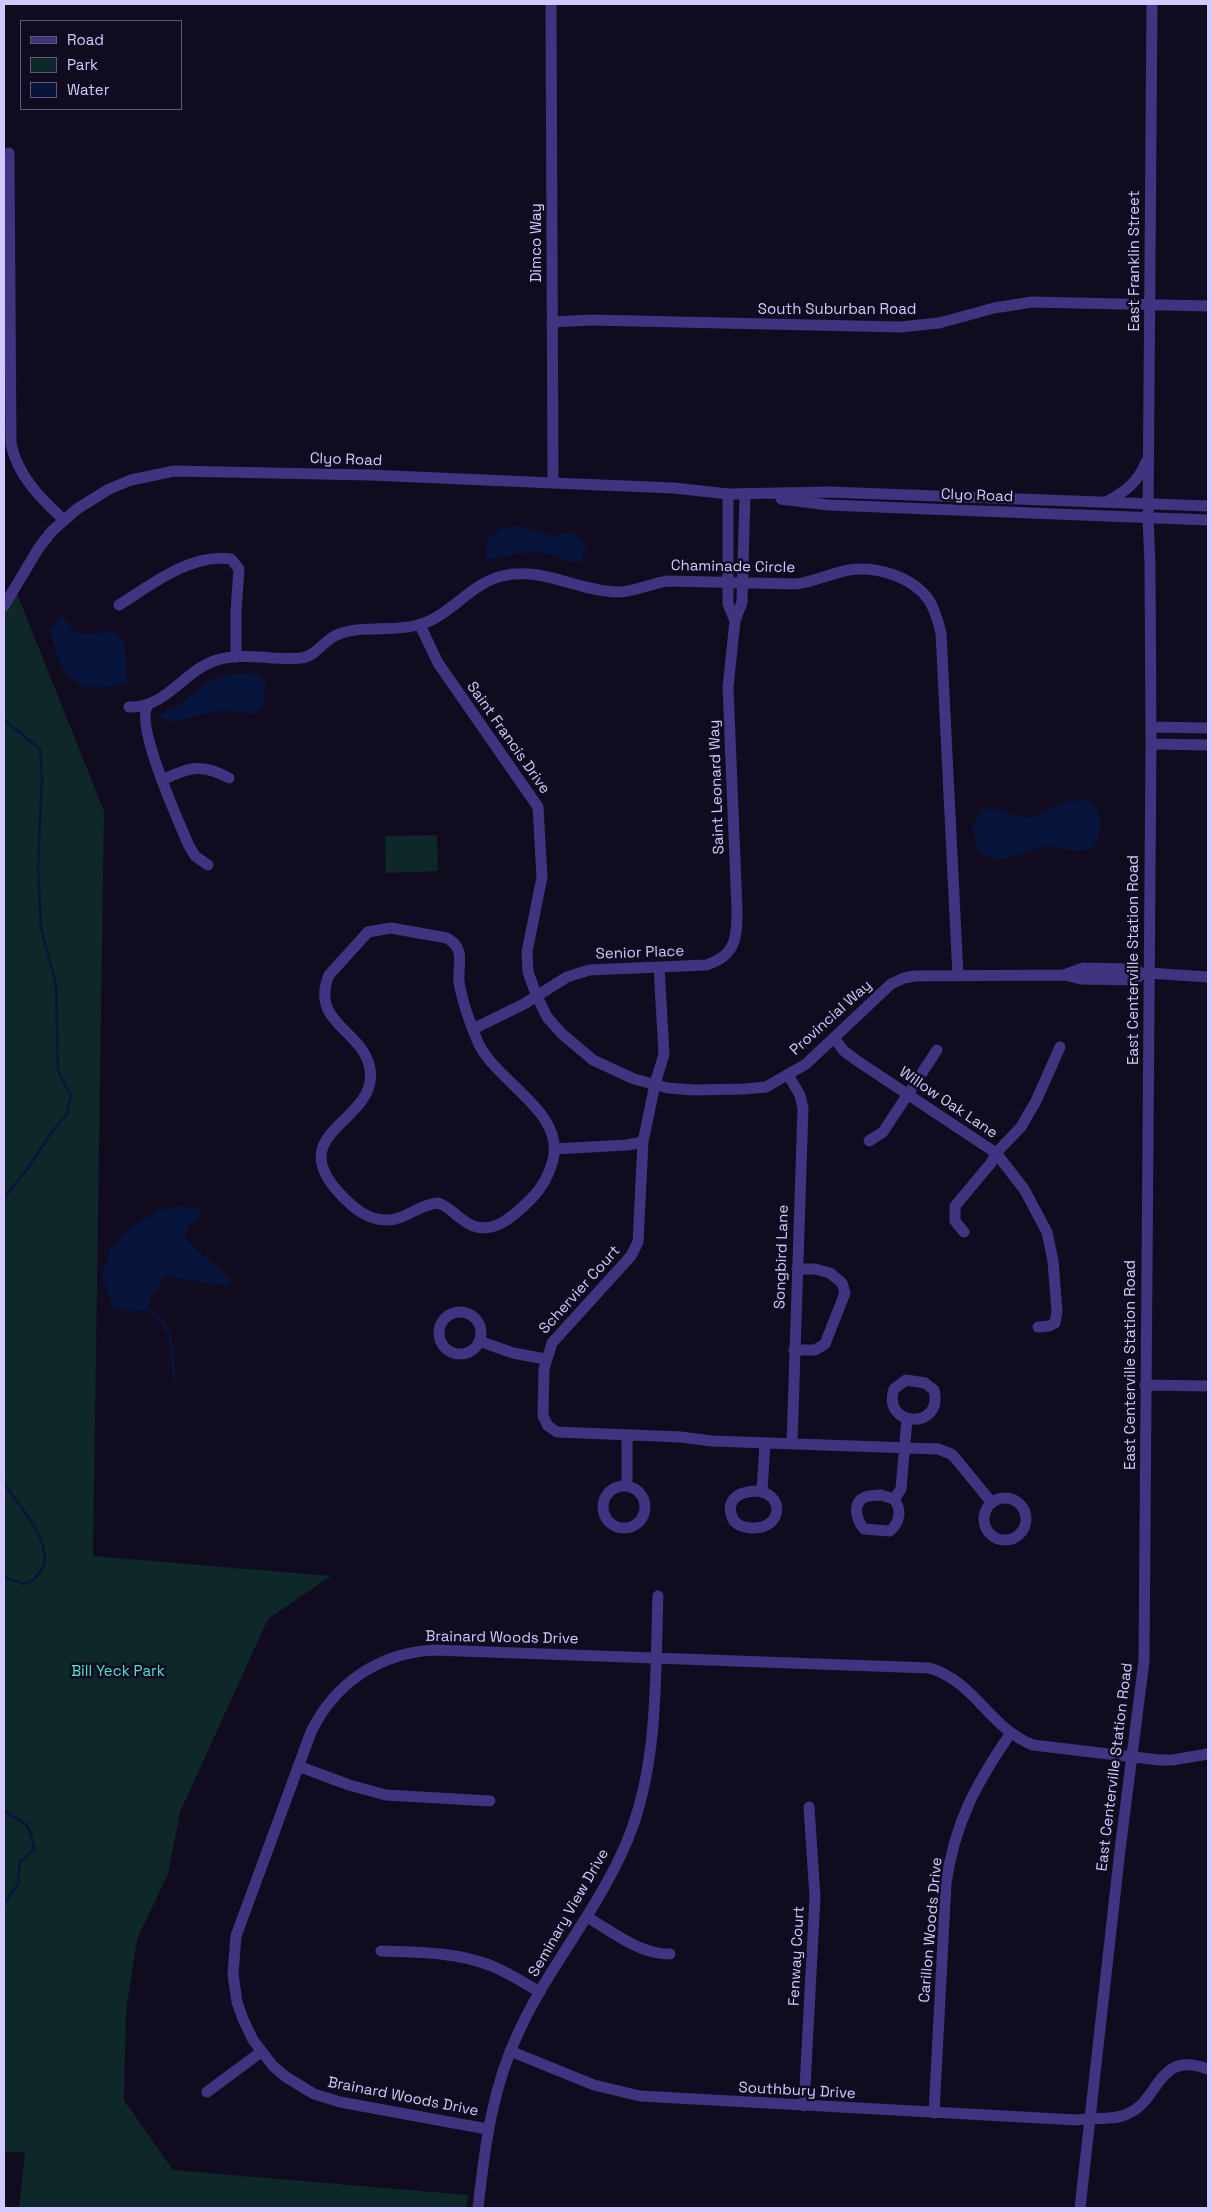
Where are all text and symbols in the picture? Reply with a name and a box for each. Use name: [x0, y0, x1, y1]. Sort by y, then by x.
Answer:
legend: [20, 20, 182, 110]
text: Road: [67, 30, 104, 49]
text: Park: [67, 55, 98, 74]
text: Water: [67, 80, 109, 99]
street label: East Franklin Street: [1126, 190, 1144, 332]
street label: Dimco Way: [528, 203, 546, 283]
street label: South Suburban Road: [758, 301, 916, 319]
street label: Clyo Road: [309, 450, 383, 470]
street label: Clyo Road: [940, 486, 1014, 506]
street label: Chaminade Circle: [671, 557, 795, 577]
street label: Saint Francis Drive: [463, 678, 553, 798]
street label: Saint Leonard Way: [706, 719, 728, 855]
street label: East Centerville Station Road: [1125, 855, 1143, 1065]
street label: Senior Place: [595, 942, 685, 964]
street label: Provincial Way: [786, 977, 876, 1059]
street label: Willow Oak Lane: [895, 1063, 1001, 1143]
street label: Songbird Lane: [771, 1205, 793, 1309]
street label: Schervier Court: [536, 1242, 624, 1338]
street label: East Centerville Station Road: [1122, 1260, 1140, 1470]
street label: Brainard Woods Drive: [425, 1628, 579, 1648]
street label: East Centerville Station Road: [1093, 1662, 1137, 1872]
park label: Bill Yeck Park: [71, 1663, 165, 1681]
street label: Seminary View Drive: [525, 1846, 613, 1980]
street label: Carillon Woods Drive: [916, 1856, 946, 2004]
street label: Fenway Court: [785, 1906, 809, 2006]
street label: Brainard Woods Drive: [326, 2074, 480, 2120]
street label: Southbury Drive: [738, 2079, 856, 2103]

